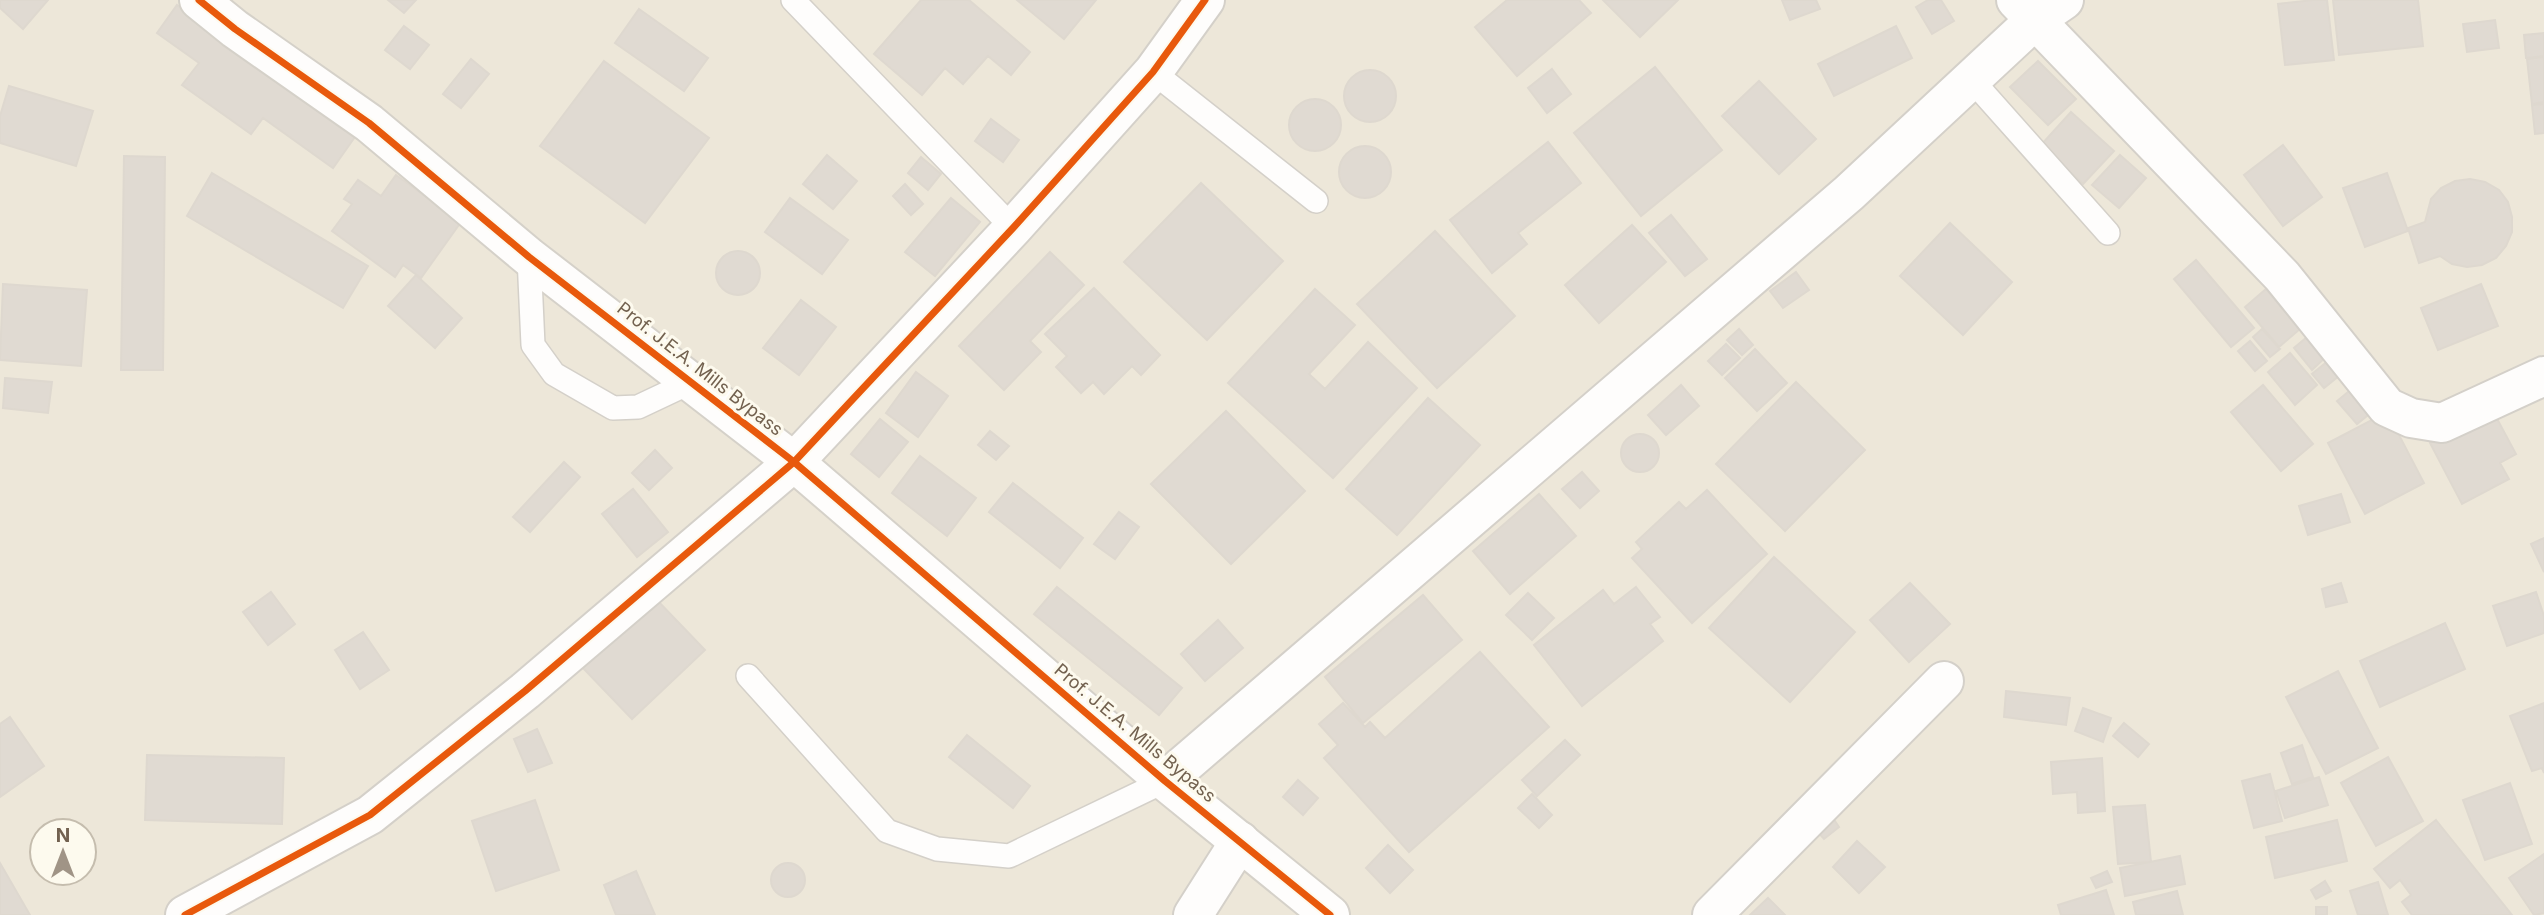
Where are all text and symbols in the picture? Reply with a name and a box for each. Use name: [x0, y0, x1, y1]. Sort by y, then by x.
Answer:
street label: Prof. J.E.A. Mills Bypass: [613, 297, 787, 440]
street label: Prof. J.E.A. Mills Bypass: [1050, 659, 1220, 806]
north arrow: [28, 817, 98, 887]
text: N: [56, 824, 70, 847]

